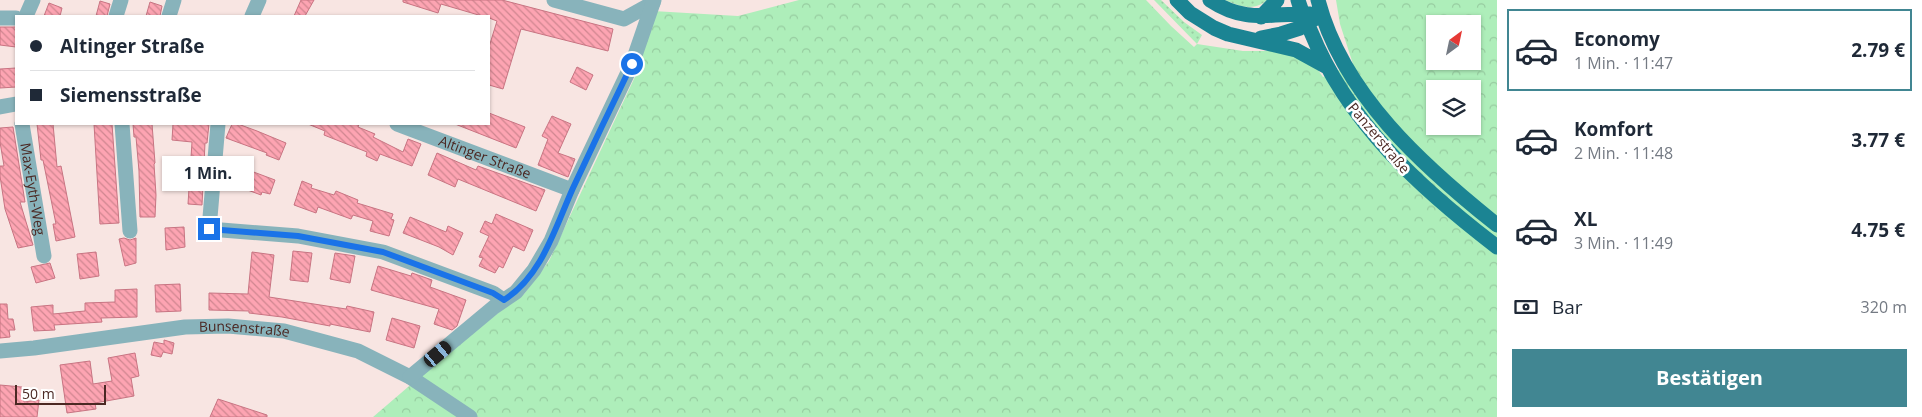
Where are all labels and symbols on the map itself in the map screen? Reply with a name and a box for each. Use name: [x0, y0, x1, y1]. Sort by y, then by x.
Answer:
north arrow: [1426, 15, 1481, 70]
route start: [621, 53, 643, 75]
street label: Panzerstraße: [1344, 98, 1415, 177]
street label: Altinger Straße: [436, 131, 534, 183]
street label: Max-Eyth-Weg: [16, 141, 50, 237]
callout: 1 Min.: [163, 156, 255, 192]
route end: [198, 218, 220, 240]
street label: Bunsenstraße: [199, 316, 292, 341]
car: [421, 339, 454, 369]
scale bar: [15, 382, 106, 405]

